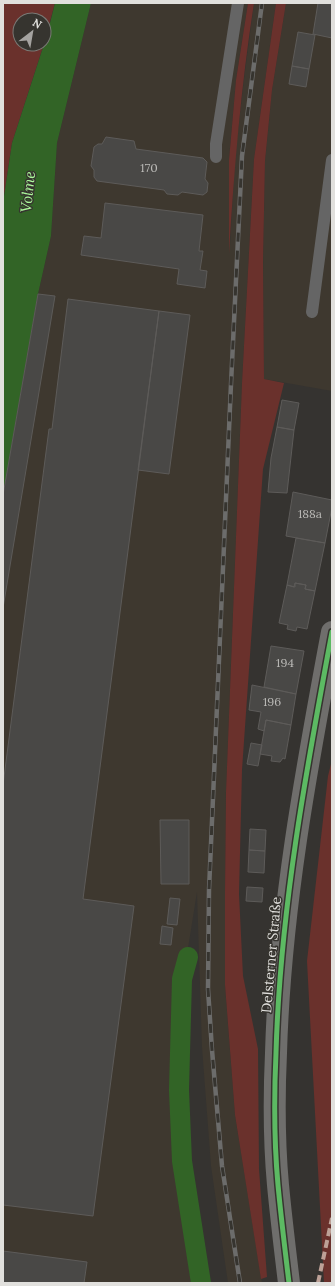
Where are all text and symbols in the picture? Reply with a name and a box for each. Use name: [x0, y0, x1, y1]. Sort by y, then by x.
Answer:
north arrow: [12, 12, 52, 52]
text: N: [30, 15, 45, 32]
house number: 170: [140, 160, 158, 175]
water label: Volme: [16, 170, 39, 214]
house number: 188a: [298, 506, 322, 521]
house number: 194: [276, 655, 294, 670]
house number: 196: [263, 694, 281, 709]
street label: Delsterner Straße: [257, 896, 285, 1014]

